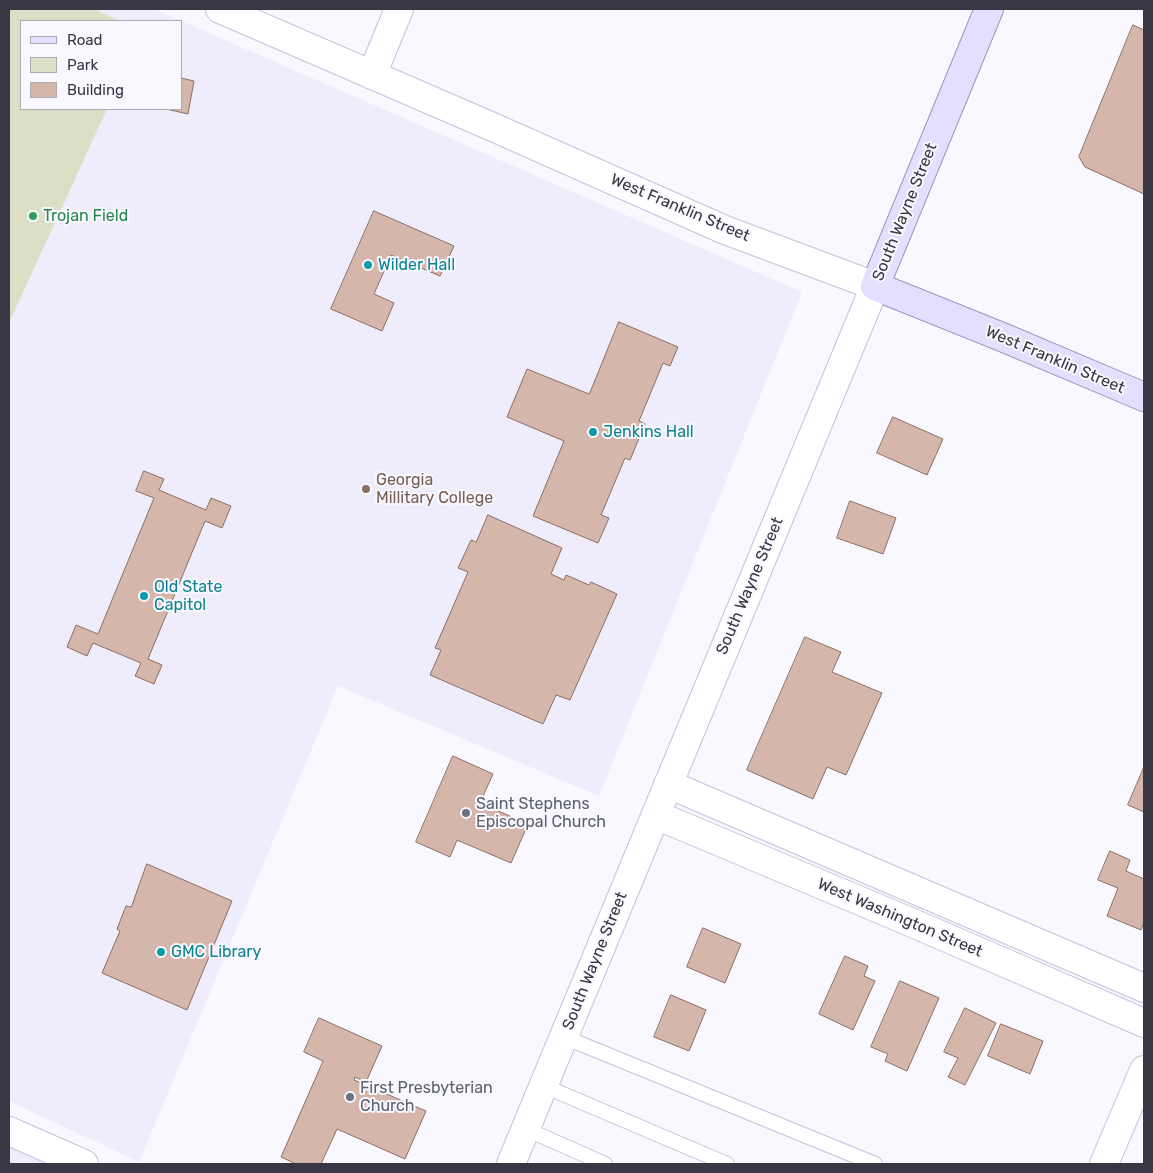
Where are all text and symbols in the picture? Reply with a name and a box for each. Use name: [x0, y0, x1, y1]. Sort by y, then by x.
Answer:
legend: [20, 20, 182, 110]
text: Road: [67, 31, 103, 49]
text: Park: [67, 56, 98, 74]
text: Building: [67, 81, 124, 99]
street label: South Wayne Street: [868, 140, 942, 284]
street label: West Franklin Street: [608, 170, 752, 246]
place label: Trojan Field: [43, 206, 128, 226]
marker: Trojan Field: [27, 210, 39, 222]
place label: Wilder Hall: [378, 255, 455, 275]
marker: Wilder Hall: [362, 259, 374, 271]
street label: West Franklin Street: [983, 322, 1127, 398]
place label: Jenkins Hall: [603, 422, 694, 442]
marker: Jenkins Hall: [587, 426, 599, 438]
place label: Georgia Millitary College: [376, 470, 493, 508]
marker: Georgia Millitary College: [360, 483, 372, 495]
street label: South Wayne Street: [712, 514, 788, 658]
place label: Old State Capitol: [154, 577, 222, 615]
marker: Old State Capitol: [138, 590, 150, 602]
place label: Saint Stephens Episcopal Church: [476, 794, 606, 832]
marker: Saint Stephens Episcopal Church: [460, 807, 472, 819]
street label: West Washington Street: [815, 875, 985, 961]
street label: South Wayne Street: [558, 889, 632, 1033]
place label: GMC Library: [171, 942, 261, 962]
marker: GMC Library: [155, 946, 167, 958]
place label: First Presbyterian Church: [360, 1078, 493, 1116]
marker: First Presbyterian Church: [344, 1091, 356, 1103]

